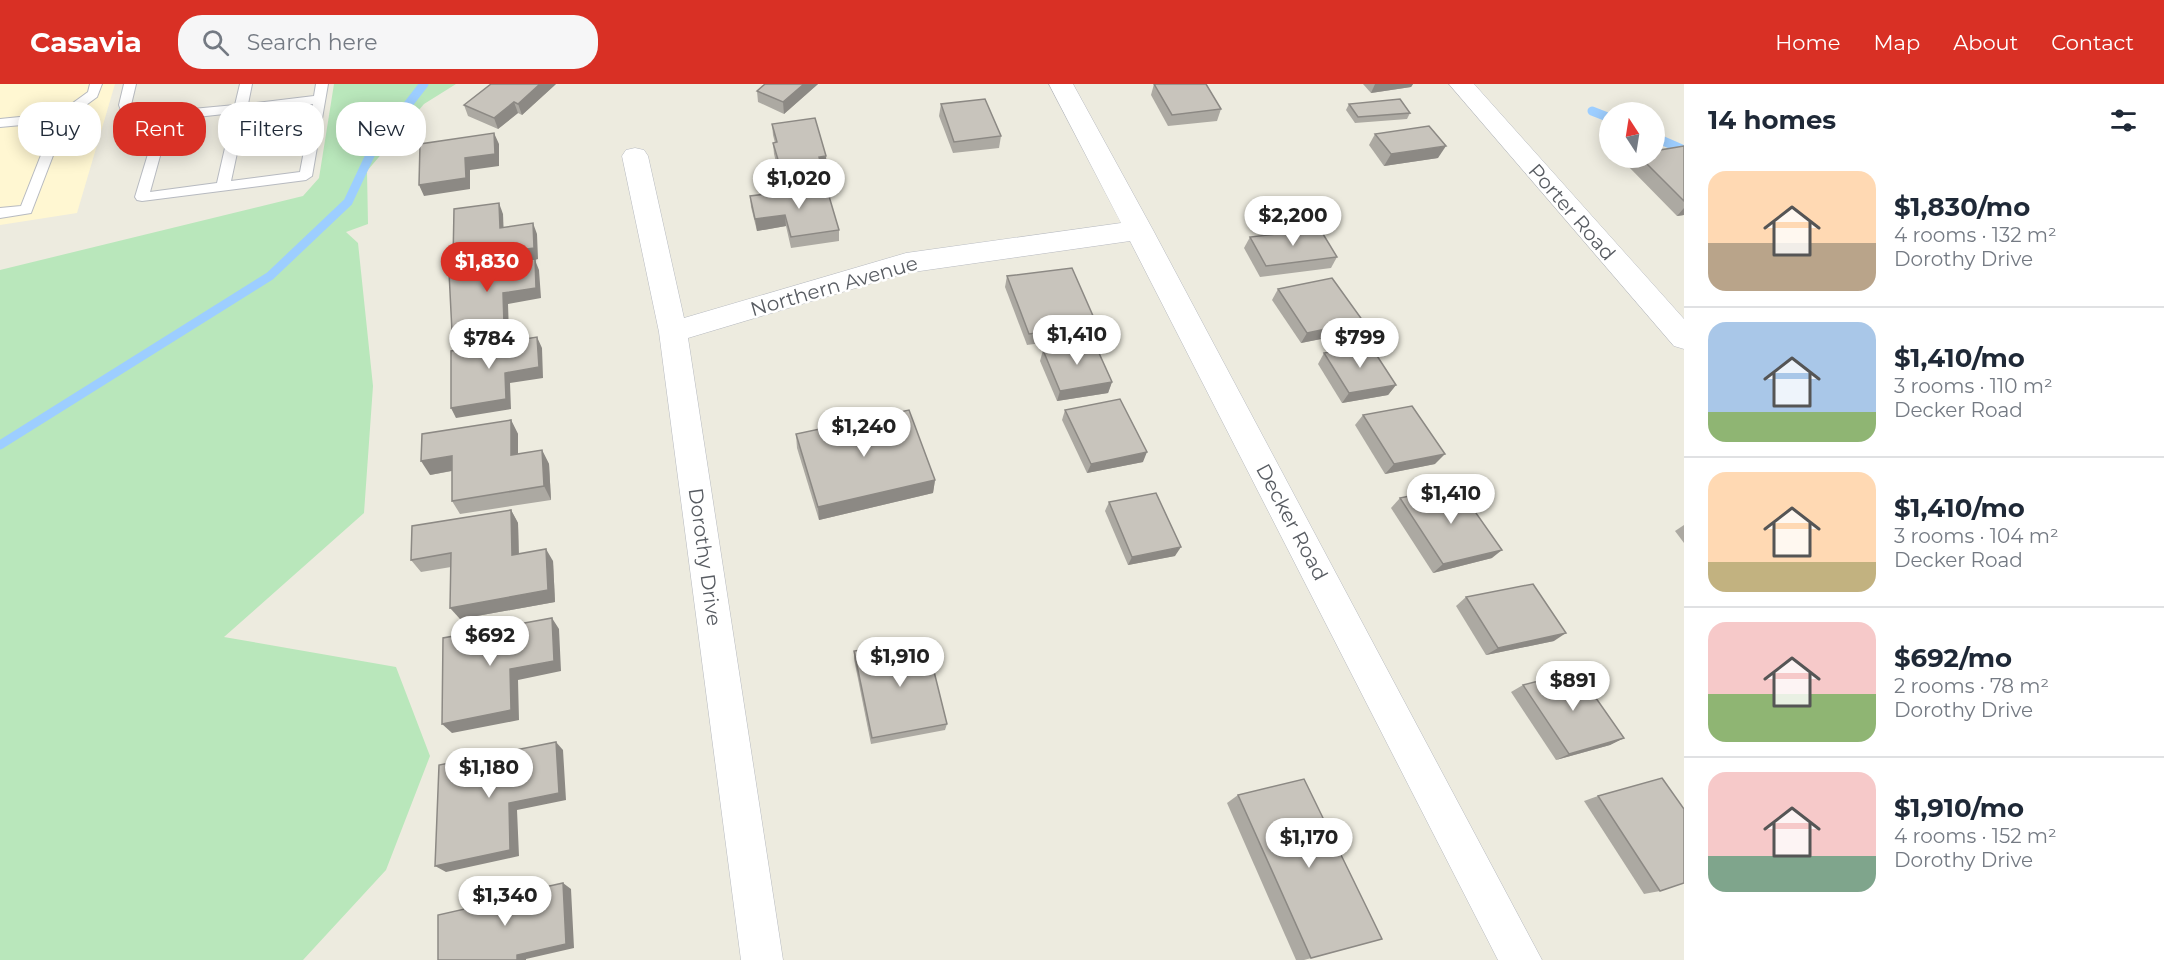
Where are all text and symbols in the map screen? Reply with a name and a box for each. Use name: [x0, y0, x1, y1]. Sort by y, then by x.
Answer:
search box: [178, 15, 598, 69]
text: Casavia: [30, 25, 142, 59]
icon: search: [199, 26, 232, 59]
text: Search here: [247, 29, 378, 56]
text: Home: [1775, 30, 1840, 55]
text: Map: [1873, 30, 1920, 55]
text: About: [1953, 30, 2018, 55]
text: Contact: [2051, 30, 2134, 55]
chip: Buy: [18, 102, 101, 156]
chip: Rent: [113, 102, 206, 156]
chip: Filters: [218, 102, 324, 156]
chip: New: [336, 102, 426, 156]
north arrow: [1599, 102, 1665, 168]
map controls: [1599, 102, 1665, 168]
text: 14 homes: [1708, 104, 1836, 136]
icon: filters: [2107, 104, 2140, 137]
pin: $1,020: [750, 159, 848, 210]
street label: Porter Road: [1523, 159, 1621, 265]
text: $1,020: [767, 166, 831, 190]
text: $1,830/mo: [1894, 191, 2030, 223]
icon: home: [1756, 195, 1828, 267]
pin: $2,200: [1244, 196, 1342, 247]
text: $2,200: [1258, 203, 1328, 227]
text: 4 rooms · 132 m²: [1894, 223, 2057, 247]
pin: $1,830: [438, 242, 536, 293]
text: Dorothy Drive: [1894, 247, 2033, 271]
text: $1,830: [455, 249, 519, 273]
street label: Northern Avenue: [748, 251, 920, 321]
pin: $1,410: [1028, 315, 1126, 366]
pin: $799: [1324, 318, 1396, 369]
pin: $784: [453, 319, 525, 370]
text: $1,410: [1047, 322, 1107, 346]
text: $799: [1335, 325, 1385, 349]
text: $784: [463, 326, 515, 350]
text: $1,410/mo: [1894, 342, 2025, 374]
icon: home: [1756, 346, 1828, 418]
text: 3 rooms · 110 m²: [1894, 374, 2053, 398]
text: Decker Road: [1894, 398, 2023, 422]
pin: $1,240: [815, 407, 913, 458]
text: $1,240: [832, 414, 896, 438]
street label: Decker Road: [1251, 459, 1333, 585]
pin: $1,410: [1402, 474, 1500, 525]
text: $1,410: [1421, 481, 1481, 505]
street label: Dorothy Drive: [683, 486, 727, 628]
text: $1,410/mo: [1894, 492, 2025, 524]
icon: home: [1756, 496, 1828, 568]
text: 3 rooms · 104 m²: [1894, 524, 2059, 548]
text: Decker Road: [1894, 548, 2023, 572]
pin: $692: [454, 616, 526, 667]
text: $692: [465, 623, 515, 647]
pin: $1,910: [851, 637, 949, 688]
text: $692/mo: [1894, 642, 2012, 674]
text: $1,910: [870, 644, 930, 668]
icon: home: [1756, 646, 1828, 718]
pin: $891: [1537, 661, 1609, 712]
text: $891: [1550, 668, 1596, 692]
text: 2 rooms · 78 m²: [1894, 674, 2049, 698]
text: Dorothy Drive: [1894, 698, 2033, 722]
pin: $1,180: [440, 748, 538, 799]
text: $1,180: [459, 755, 519, 779]
text: $1,910/mo: [1894, 792, 2024, 824]
icon: home: [1756, 796, 1828, 868]
pin: $1,170: [1260, 818, 1358, 869]
text: 4 rooms · 152 m²: [1894, 824, 2057, 848]
text: $1,170: [1280, 825, 1338, 849]
text: Dorothy Drive: [1894, 848, 2033, 872]
pin: $1,340: [456, 876, 554, 927]
text: $1,340: [472, 883, 538, 907]

